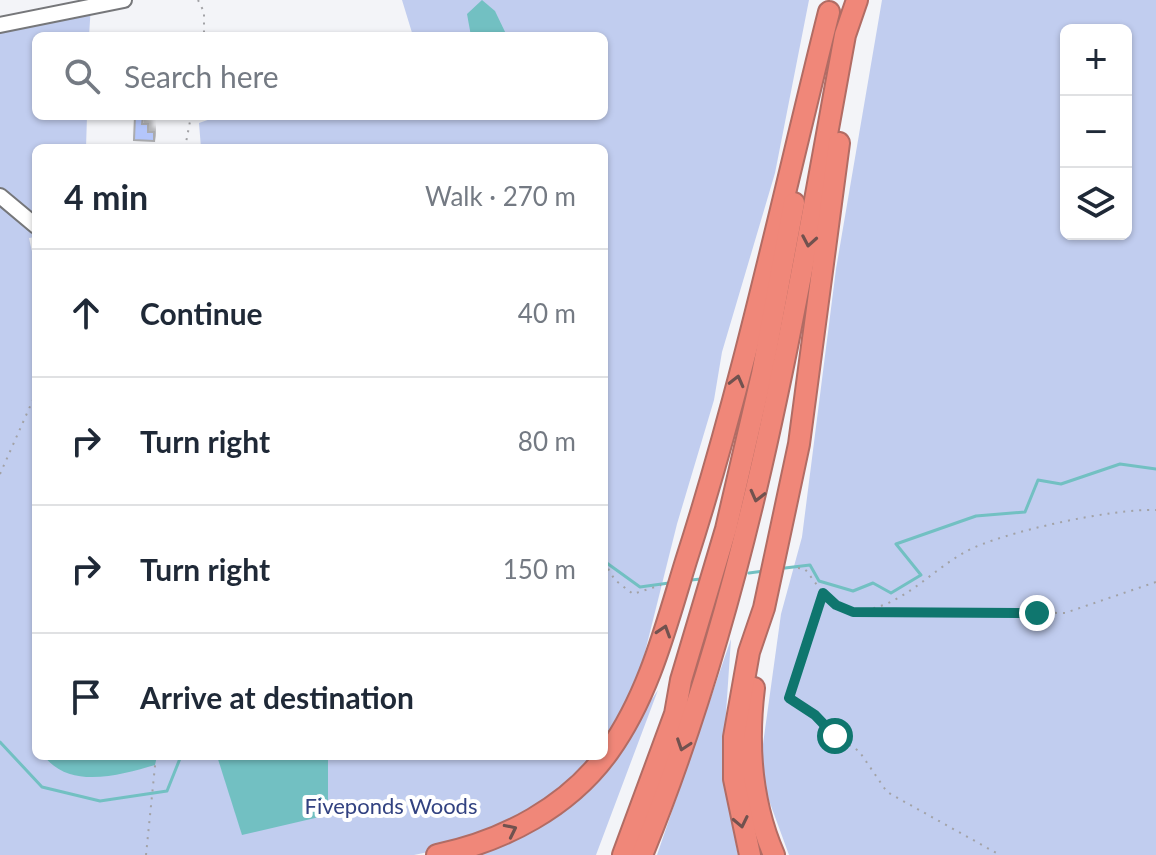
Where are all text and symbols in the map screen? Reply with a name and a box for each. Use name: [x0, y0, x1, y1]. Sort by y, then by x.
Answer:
map controls: [1060, 24, 1132, 240]
button: +: [1060, 24, 1132, 96]
search box: [32, 32, 608, 120]
icon: search: [60, 54, 104, 98]
text: Search here: [124, 58, 279, 94]
button: −: [1060, 96, 1132, 168]
button: layers: [1060, 168, 1132, 240]
text: 4 min: [64, 176, 148, 217]
text: Walk · 270 m: [425, 180, 576, 212]
one-way arrow: [801, 234, 818, 248]
icon: ahead: [64, 291, 108, 335]
text: Continue: [140, 295, 263, 331]
text: 40 m: [518, 297, 576, 329]
one-way arrow: [728, 375, 745, 389]
icon: right: [64, 419, 108, 463]
text: Turn right: [140, 423, 270, 459]
text: 80 m: [518, 425, 576, 457]
one-way arrow: [749, 488, 766, 502]
icon: right: [64, 547, 108, 591]
text: Turn right: [140, 551, 270, 587]
text: 150 m: [503, 553, 576, 585]
route end: [1019, 595, 1055, 631]
one-way arrow: [655, 624, 671, 638]
icon: arrive: [64, 675, 108, 719]
text: Arrive at destination: [140, 679, 414, 715]
route start: [817, 718, 853, 754]
one-way arrow: [676, 737, 693, 751]
park label: Fiveponds Woods: [305, 792, 477, 819]
one-way arrow: [731, 815, 748, 828]
one-way arrow: [503, 824, 518, 840]

